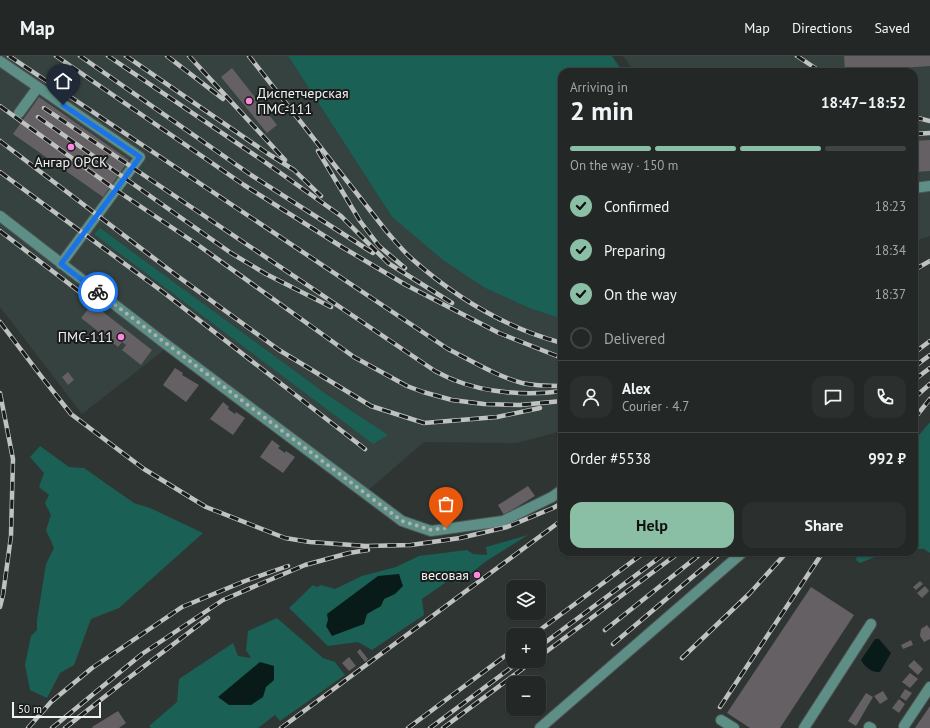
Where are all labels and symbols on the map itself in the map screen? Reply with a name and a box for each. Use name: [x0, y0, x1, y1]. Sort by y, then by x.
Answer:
pin: [46, 64, 80, 105]
place label: Диспетчерская ПМС-111: [257, 84, 349, 118]
marker: Диспетчерская ПМС-111: [244, 96, 254, 106]
marker: Ангар ОРСК: [66, 142, 76, 152]
place label: Ангар ОРСК: [35, 153, 108, 171]
courier: [78, 272, 118, 312]
place label: ПМС-111: [58, 328, 113, 346]
marker: ПМС-111: [116, 332, 126, 342]
pin: [429, 487, 463, 528]
place label: весовая: [421, 566, 469, 584]
marker: весовая: [472, 570, 482, 580]
scale bar: [12, 700, 101, 719]

